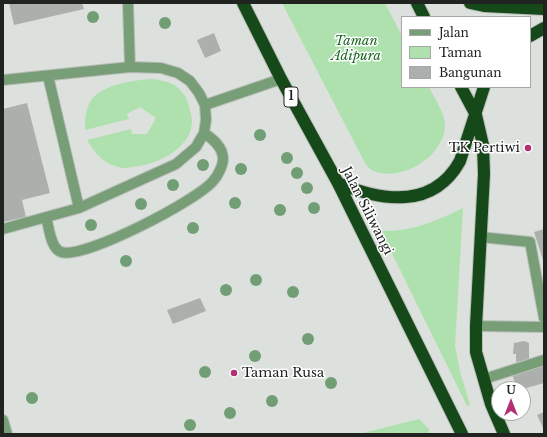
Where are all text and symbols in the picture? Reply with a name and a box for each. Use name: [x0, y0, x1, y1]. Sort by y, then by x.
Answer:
legend: [401, 16, 531, 88]
text: Jalan: [439, 25, 469, 40]
park label: Taman Adipura: [331, 33, 381, 64]
text: Taman: [439, 45, 482, 60]
text: Bangunan: [439, 65, 502, 80]
road number: 1: [284, 87, 298, 107]
place label: TK Pertiwi: [449, 140, 520, 156]
marker: TK Pertiwi: [523, 143, 533, 153]
street label: Jalan Siliwangi: [338, 164, 396, 258]
place label: Taman Rusa: [242, 365, 324, 381]
marker: Taman Rusa: [229, 368, 239, 378]
north arrow: [491, 381, 531, 421]
text: U: [506, 383, 516, 397]

